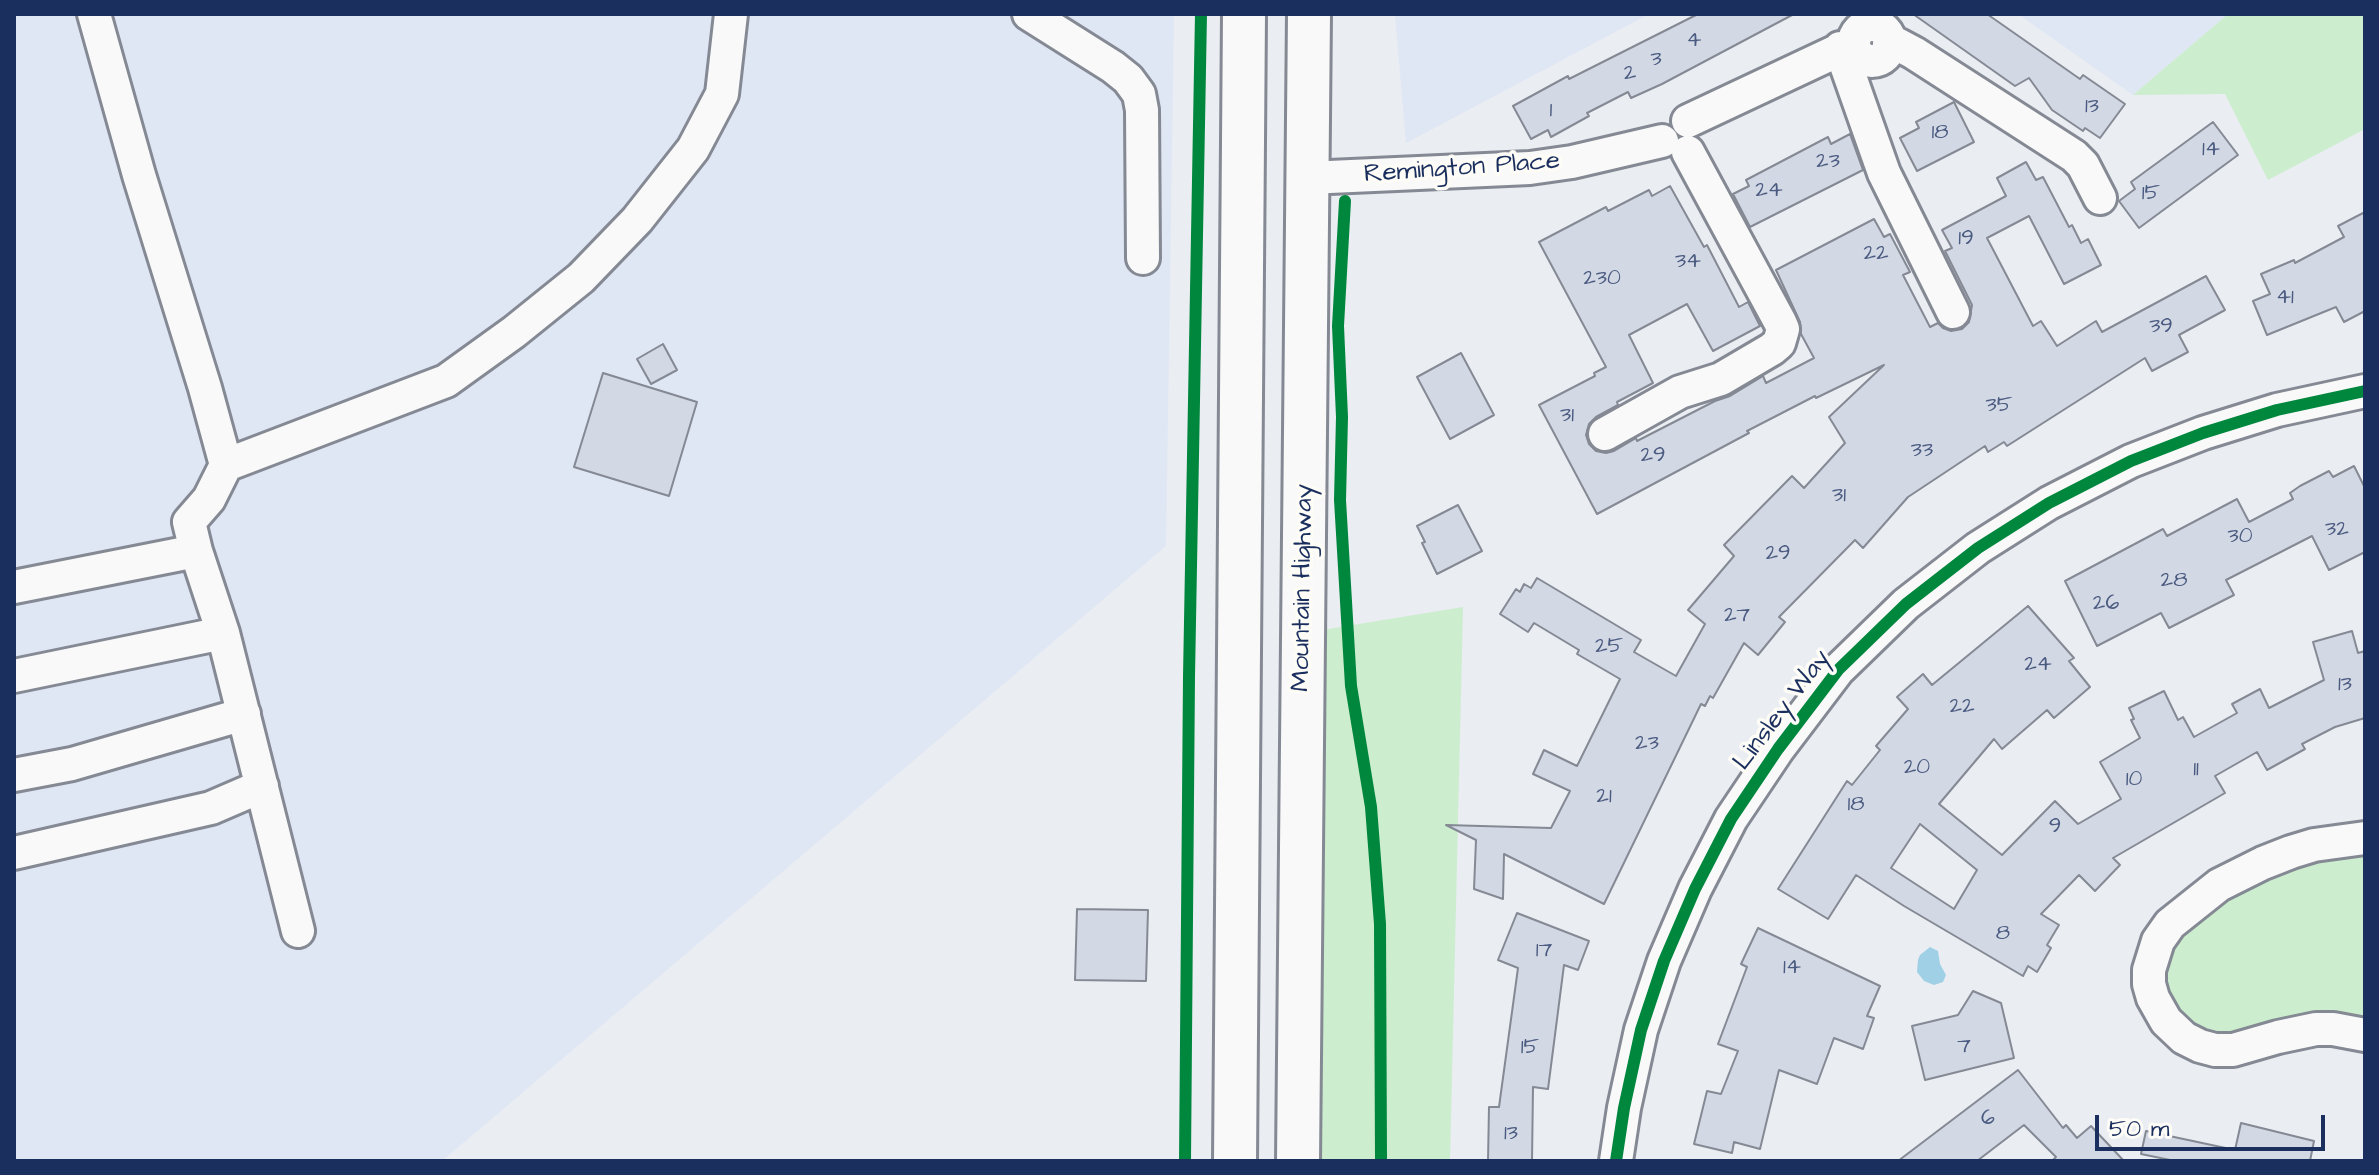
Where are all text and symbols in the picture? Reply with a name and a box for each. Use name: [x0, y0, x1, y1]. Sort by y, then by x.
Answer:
house number: 4: [1687, 28, 1701, 54]
house number: 3: [1650, 47, 1662, 73]
house number: 2: [1624, 61, 1636, 87]
house number: 13: [2085, 94, 2099, 120]
house number: 1: [1550, 98, 1552, 124]
house number: 18: [1931, 120, 1949, 146]
house number: 14: [2202, 137, 2220, 163]
street label: Remington Place: [1363, 147, 1561, 191]
house number: 23: [1816, 149, 1840, 175]
house number: 24: [1755, 178, 1783, 204]
house number: 15: [2142, 181, 2160, 207]
house number: 19: [1958, 226, 1974, 252]
house number: 22: [1863, 241, 1889, 267]
house number: 34: [1675, 249, 1701, 275]
house number: 230: [1583, 266, 1621, 292]
house number: 41: [2276, 285, 2294, 311]
house number: 39: [2149, 314, 2173, 340]
house number: 35: [1986, 393, 2012, 419]
house number: 31: [1560, 403, 1574, 429]
house number: 33: [1911, 438, 1933, 464]
house number: 29: [1640, 443, 1666, 469]
house number: 31: [1832, 483, 1846, 509]
street label: Mountain Highway: [1287, 484, 1321, 692]
house number: 32: [2325, 517, 2349, 543]
house number: 30: [2227, 524, 2253, 550]
house number: 29: [1765, 541, 1791, 567]
house number: 28: [2161, 568, 2187, 594]
house number: 26: [2093, 591, 2119, 617]
house number: 27: [1724, 603, 1750, 629]
house number: 25: [1595, 634, 1623, 660]
street label: Linsley Way: [1728, 645, 1838, 777]
house number: 24: [2024, 652, 2052, 678]
house number: 13: [2338, 672, 2352, 698]
house number: 22: [1949, 694, 1975, 720]
house number: 23: [1635, 731, 1659, 757]
house number: 20: [1904, 755, 1930, 781]
house number: 11: [2193, 757, 2199, 783]
house number: 10: [2126, 767, 2142, 793]
house number: 21: [1596, 784, 1612, 810]
house number: 18: [1847, 792, 1865, 818]
house number: 9: [2049, 814, 2061, 840]
house number: 8: [1996, 921, 2010, 947]
house number: 17: [1536, 938, 1552, 964]
house number: 14: [1783, 955, 1801, 981]
house number: 7: [1957, 1034, 1971, 1060]
house number: 15: [1521, 1035, 1539, 1061]
scale bar: [2099, 1099, 2329, 1149]
house number: 6: [1981, 1106, 1995, 1132]
text: 50 m: [2109, 1112, 2169, 1146]
house number: 13: [1504, 1121, 1518, 1147]

